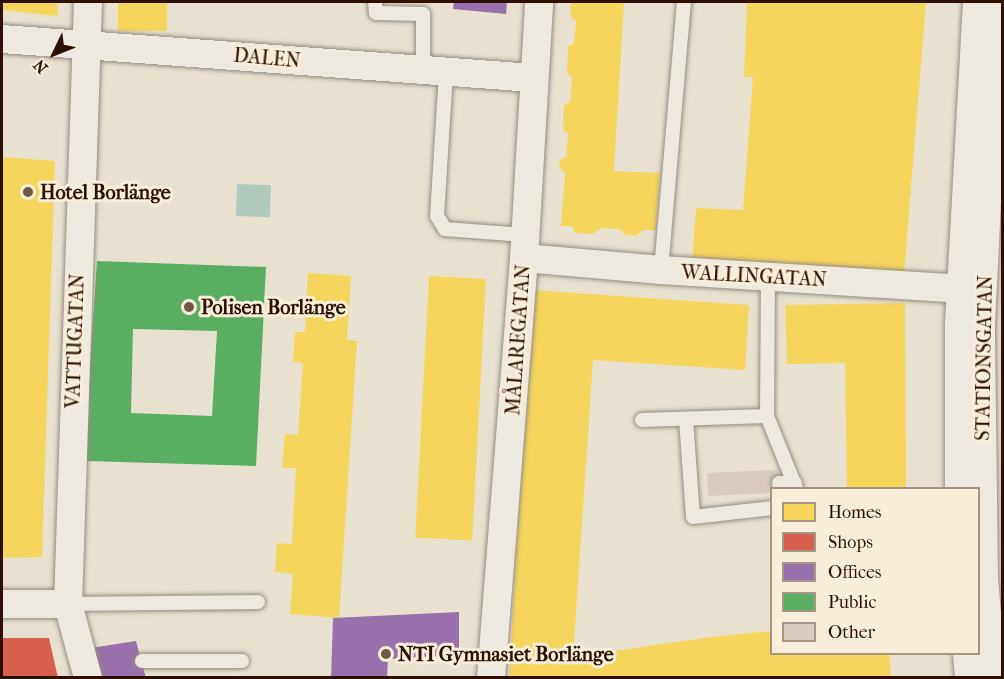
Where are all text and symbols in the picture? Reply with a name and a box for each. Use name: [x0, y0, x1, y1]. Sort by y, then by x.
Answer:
north arrow: [24, 24, 84, 84]
street label: DALEN: [232, 43, 302, 73]
text: N: [29, 56, 52, 78]
place label: Hotel Borlänge: [40, 180, 171, 204]
marker: Hotel Borlänge: [21, 185, 35, 199]
street label: WALLINGATAN: [681, 260, 827, 292]
street label: MÅLAREGATAN: [501, 264, 535, 416]
street label: VATTUGATAN: [61, 273, 89, 409]
street label: STATIONSGATAN: [971, 275, 997, 441]
place label: Polisen Borlänge: [201, 295, 346, 319]
marker: Polisen Borlänge: [182, 300, 196, 314]
legend: [770, 487, 980, 655]
text: Homes: [828, 502, 882, 523]
text: Shops: [828, 532, 873, 553]
text: Offices: [828, 562, 881, 583]
text: Public: [828, 592, 876, 613]
text: Other: [828, 622, 875, 643]
place label: NTI Gymnasiet Borlänge: [398, 642, 614, 666]
marker: NTI Gymnasiet Borlänge: [379, 647, 393, 661]

